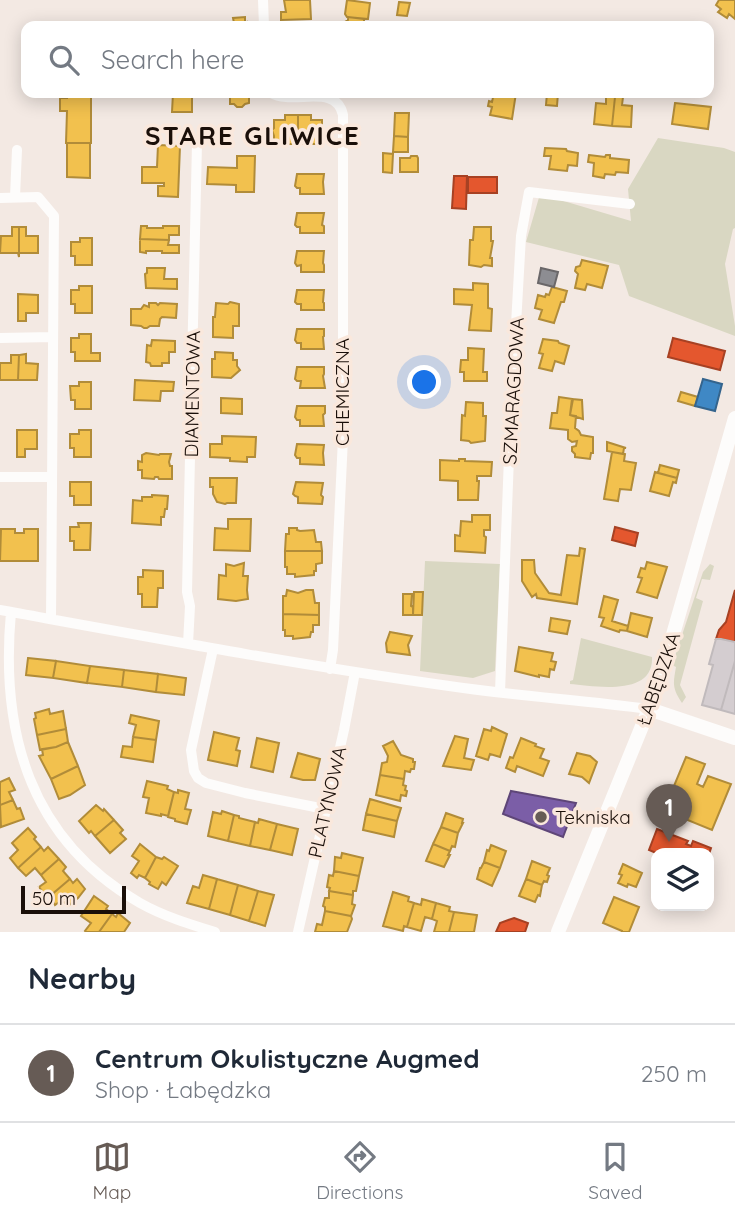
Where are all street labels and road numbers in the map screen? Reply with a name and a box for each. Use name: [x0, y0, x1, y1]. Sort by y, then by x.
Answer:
street label: SZMARAGDOWA: [497, 317, 529, 465]
street label: DIAMENTOWA: [179, 330, 205, 458]
street label: CHEMICZNA: [330, 338, 354, 446]
street label: ŁABĘDZKA: [631, 629, 685, 729]
street label: PLATYNOWA: [303, 744, 351, 860]

